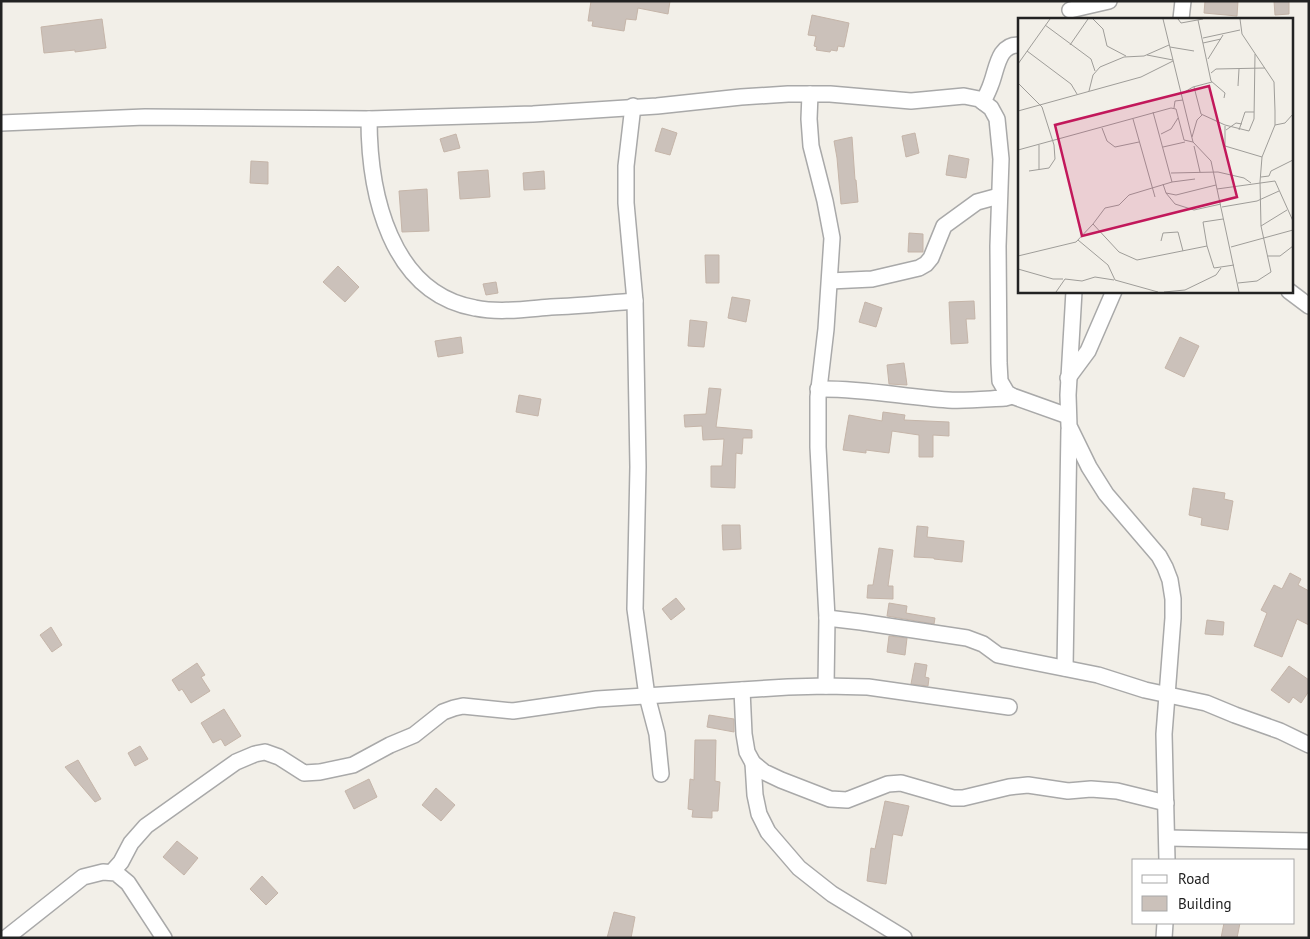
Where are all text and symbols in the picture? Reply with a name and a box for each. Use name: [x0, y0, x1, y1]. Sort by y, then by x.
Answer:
inset map: [1018, 18, 1292, 292]
legend: [1132, 859, 1295, 924]
text: Road: [1178, 869, 1210, 888]
text: Building: [1178, 894, 1232, 913]

